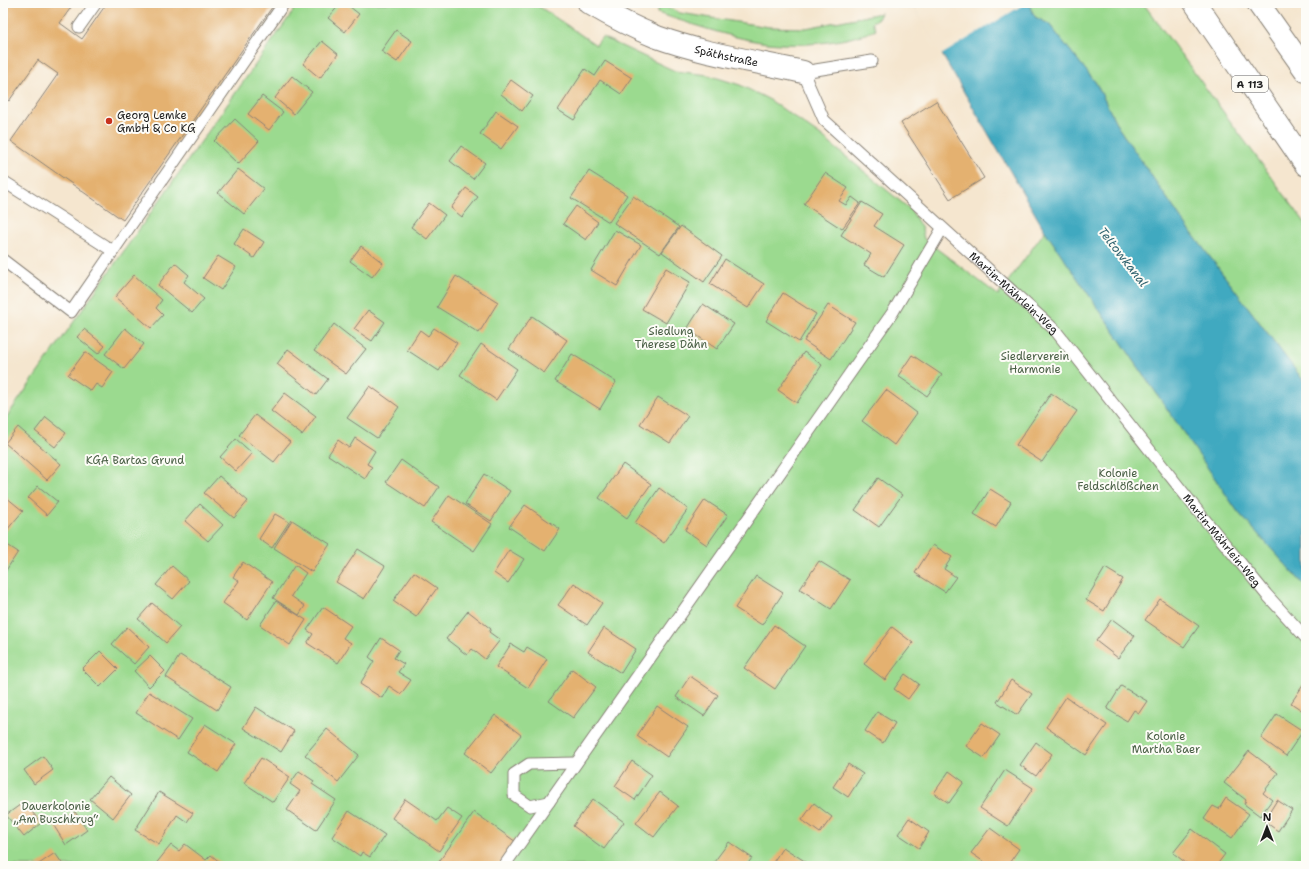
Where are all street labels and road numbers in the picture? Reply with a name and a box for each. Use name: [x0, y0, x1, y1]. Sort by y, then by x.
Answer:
street label: Späthstraße: [693, 42, 759, 71]
road number: A 113: [1232, 76, 1268, 92]
street label: Martin-Mährlein-Weg: [966, 249, 1062, 338]
street label: Martin-Mährlein-Weg: [1179, 491, 1264, 590]

